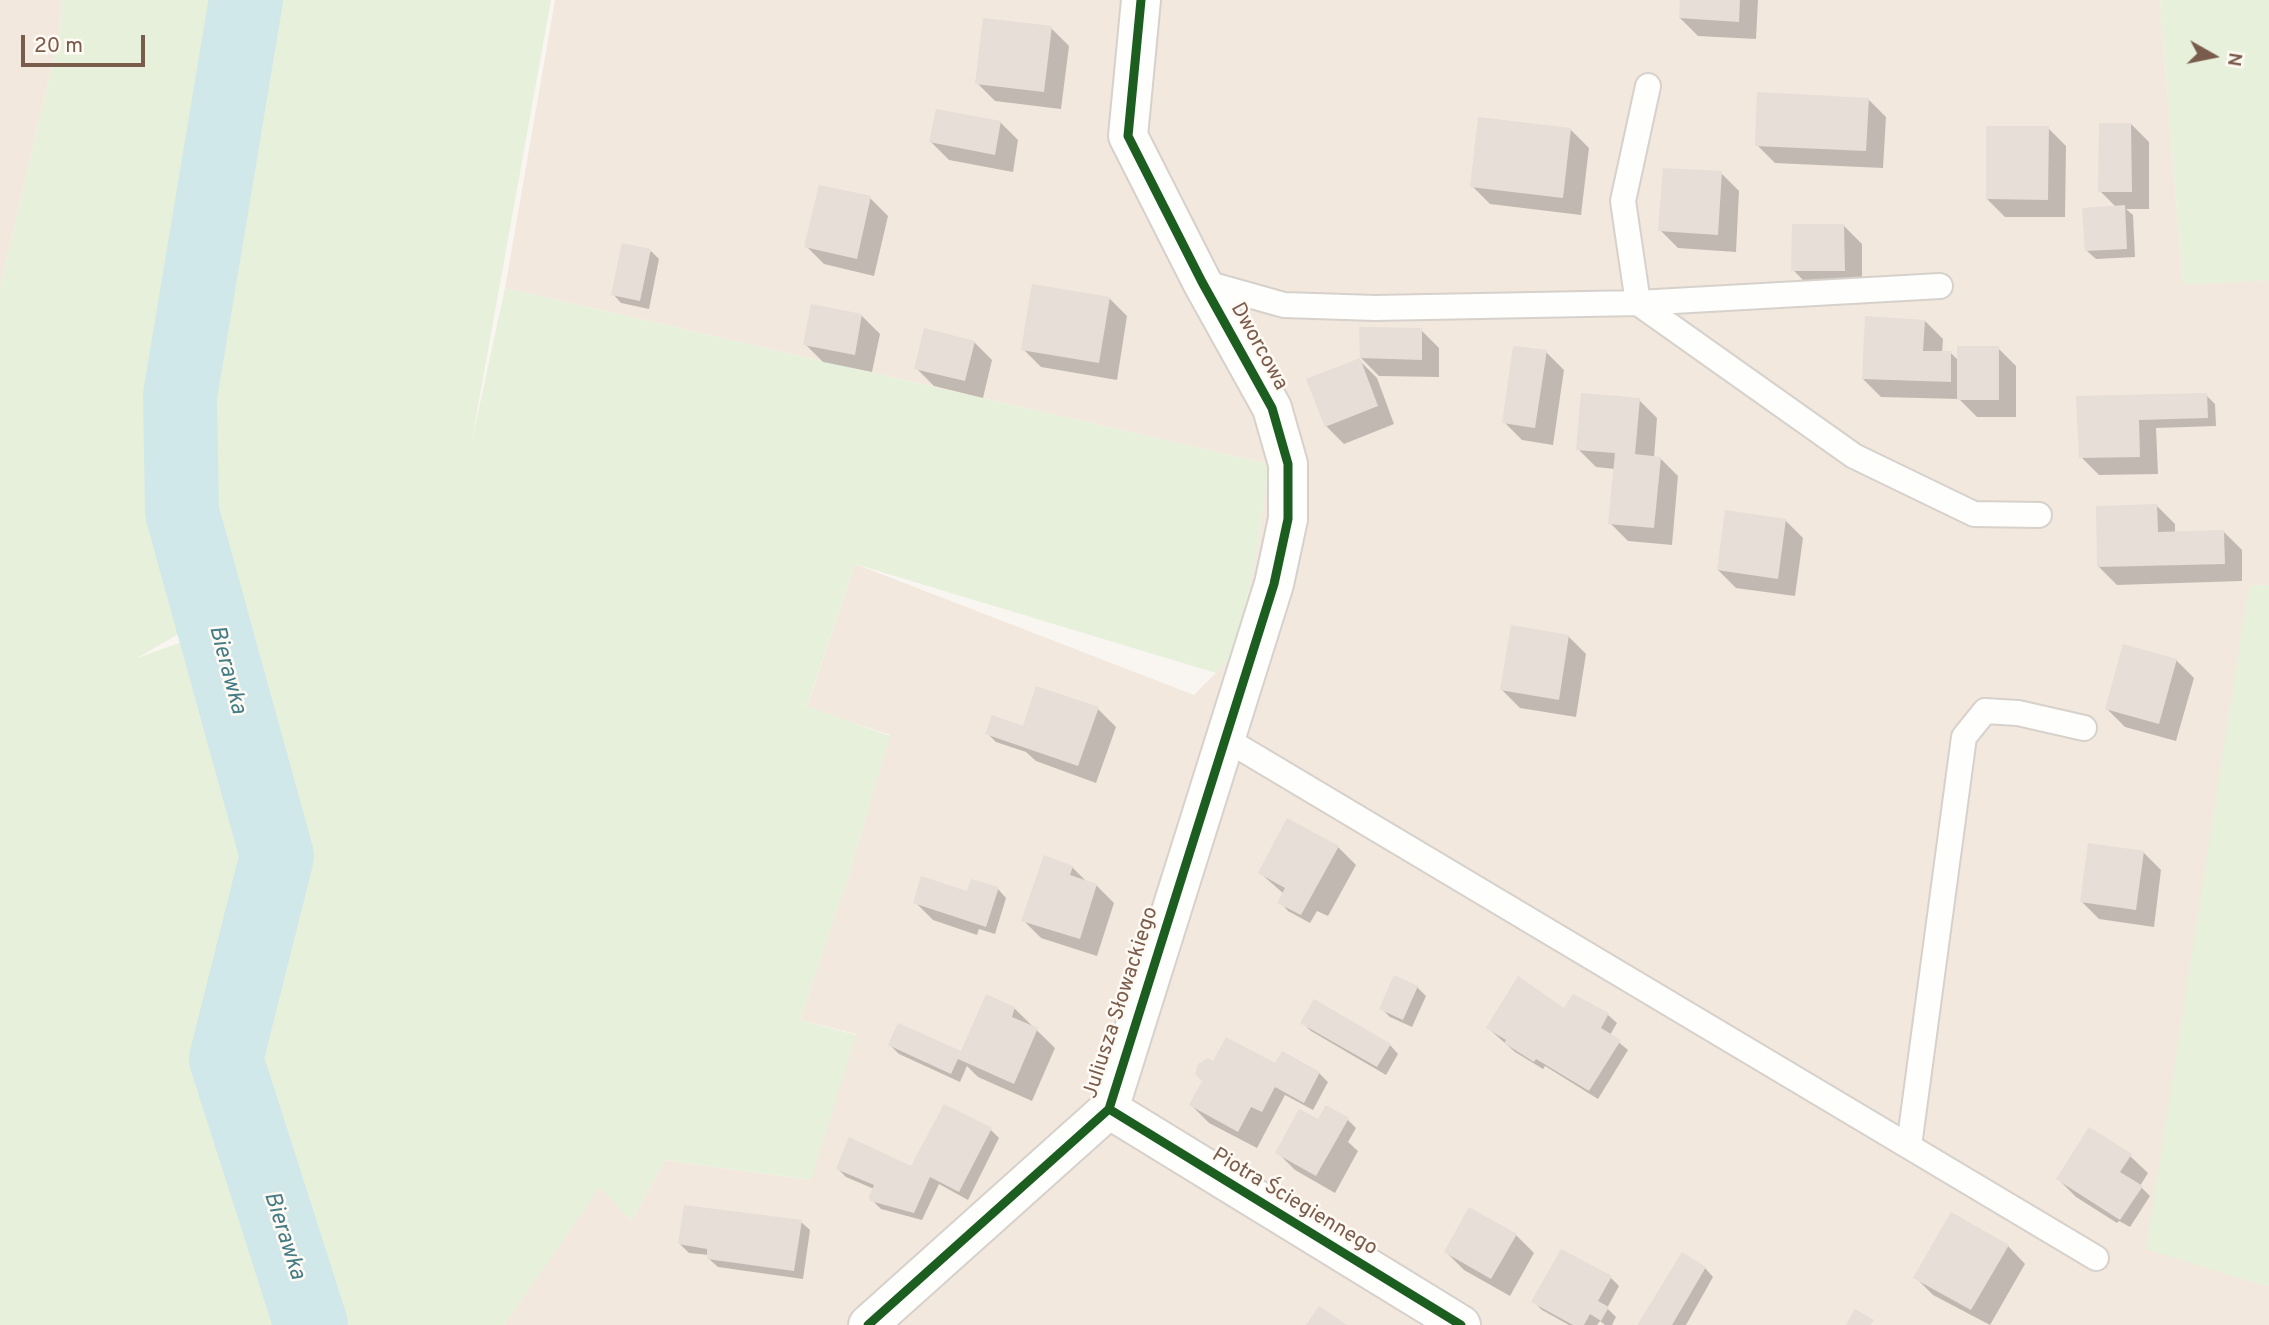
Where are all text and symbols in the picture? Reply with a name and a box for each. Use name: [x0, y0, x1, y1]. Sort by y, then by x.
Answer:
scale bar: [24, 21, 149, 65]
north arrow: [2178, 21, 2248, 91]
text: 20 m: [34, 33, 83, 60]
text: N: [2221, 51, 2247, 68]
street label: Dworcowa: [1224, 299, 1292, 395]
water label: Bierawka: [201, 623, 251, 717]
street label: Juliusza Słowackiego: [1079, 904, 1165, 1102]
street label: Piotra Ściegiennego: [1207, 1144, 1381, 1262]
water label: Bierawka: [256, 1189, 310, 1283]

